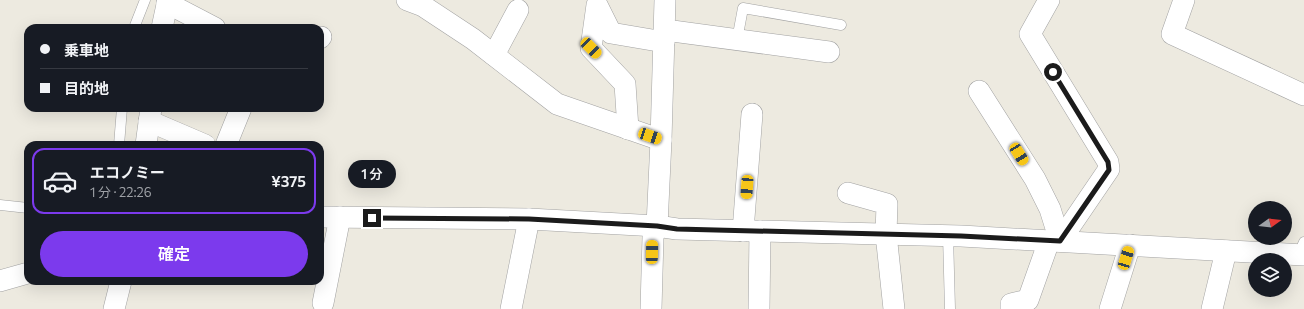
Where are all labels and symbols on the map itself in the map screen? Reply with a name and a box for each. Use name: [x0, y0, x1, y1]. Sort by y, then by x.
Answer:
car: [578, 35, 604, 61]
route start: [1044, 63, 1062, 81]
car: [637, 126, 663, 146]
car: [1008, 141, 1030, 167]
callout: 1 分: [348, 160, 396, 188]
car: [740, 175, 754, 199]
north arrow: [1248, 201, 1292, 245]
route end: [363, 209, 381, 227]
car: [646, 240, 658, 264]
car: [1117, 245, 1135, 271]

